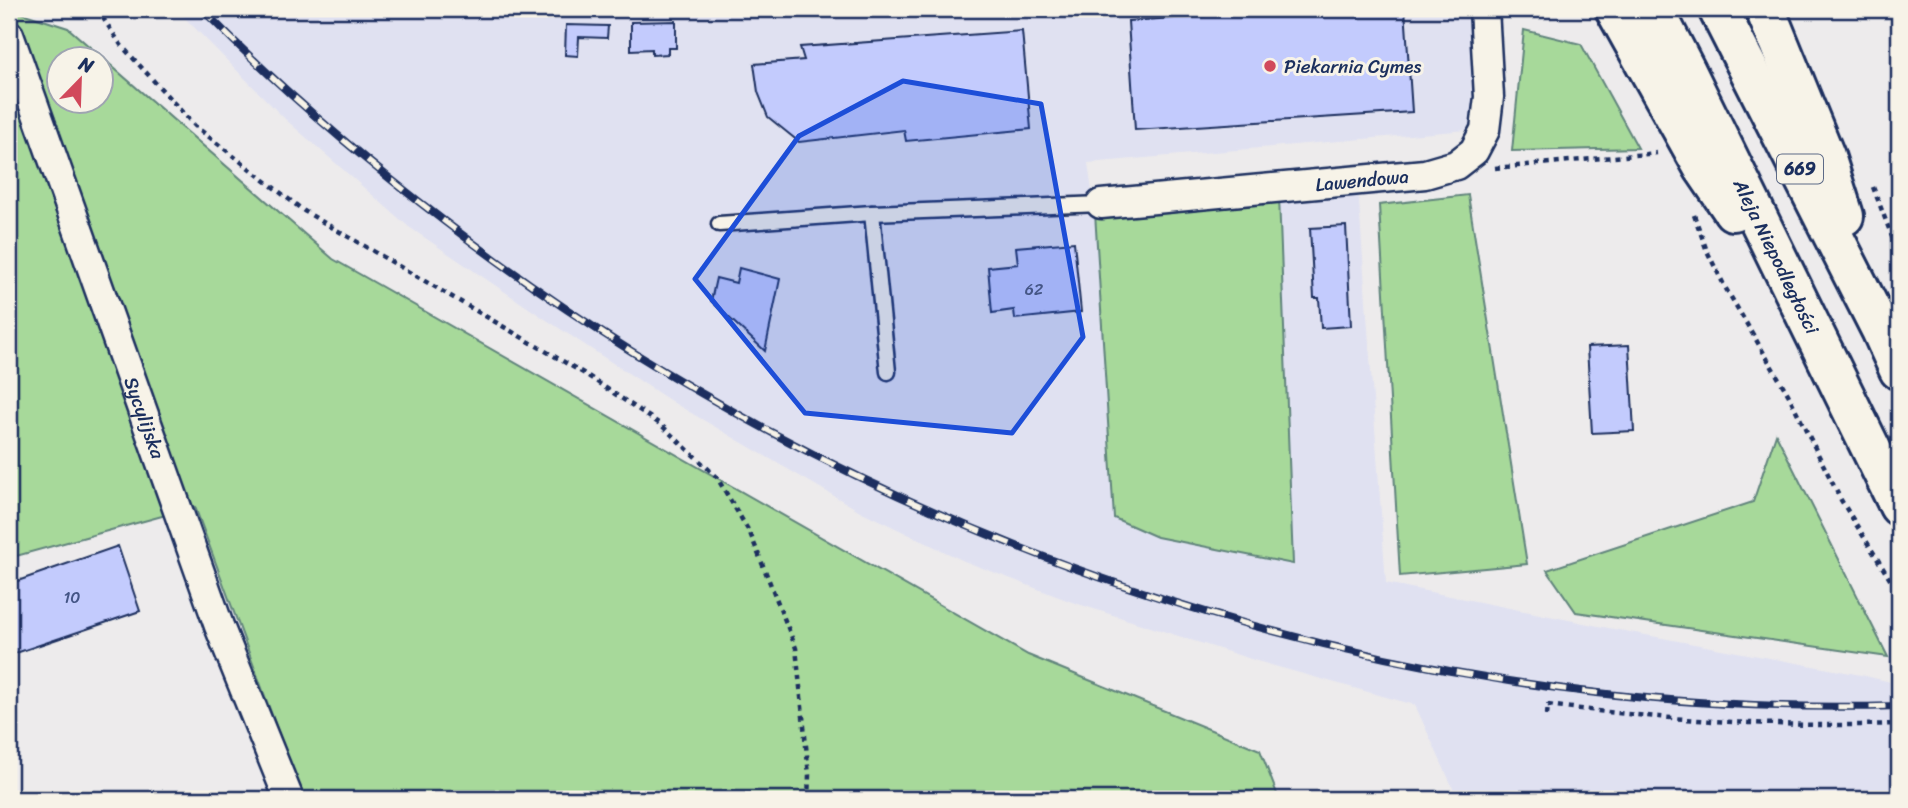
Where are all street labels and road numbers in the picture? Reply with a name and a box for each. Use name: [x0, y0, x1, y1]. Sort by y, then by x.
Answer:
road number: 669: [1777, 154, 1823, 184]
street label: Lawendowa: [1314, 159, 1410, 201]
street label: Aleja Niepodległości: [1724, 172, 1829, 340]
street label: Sycylijska: [115, 372, 175, 464]

